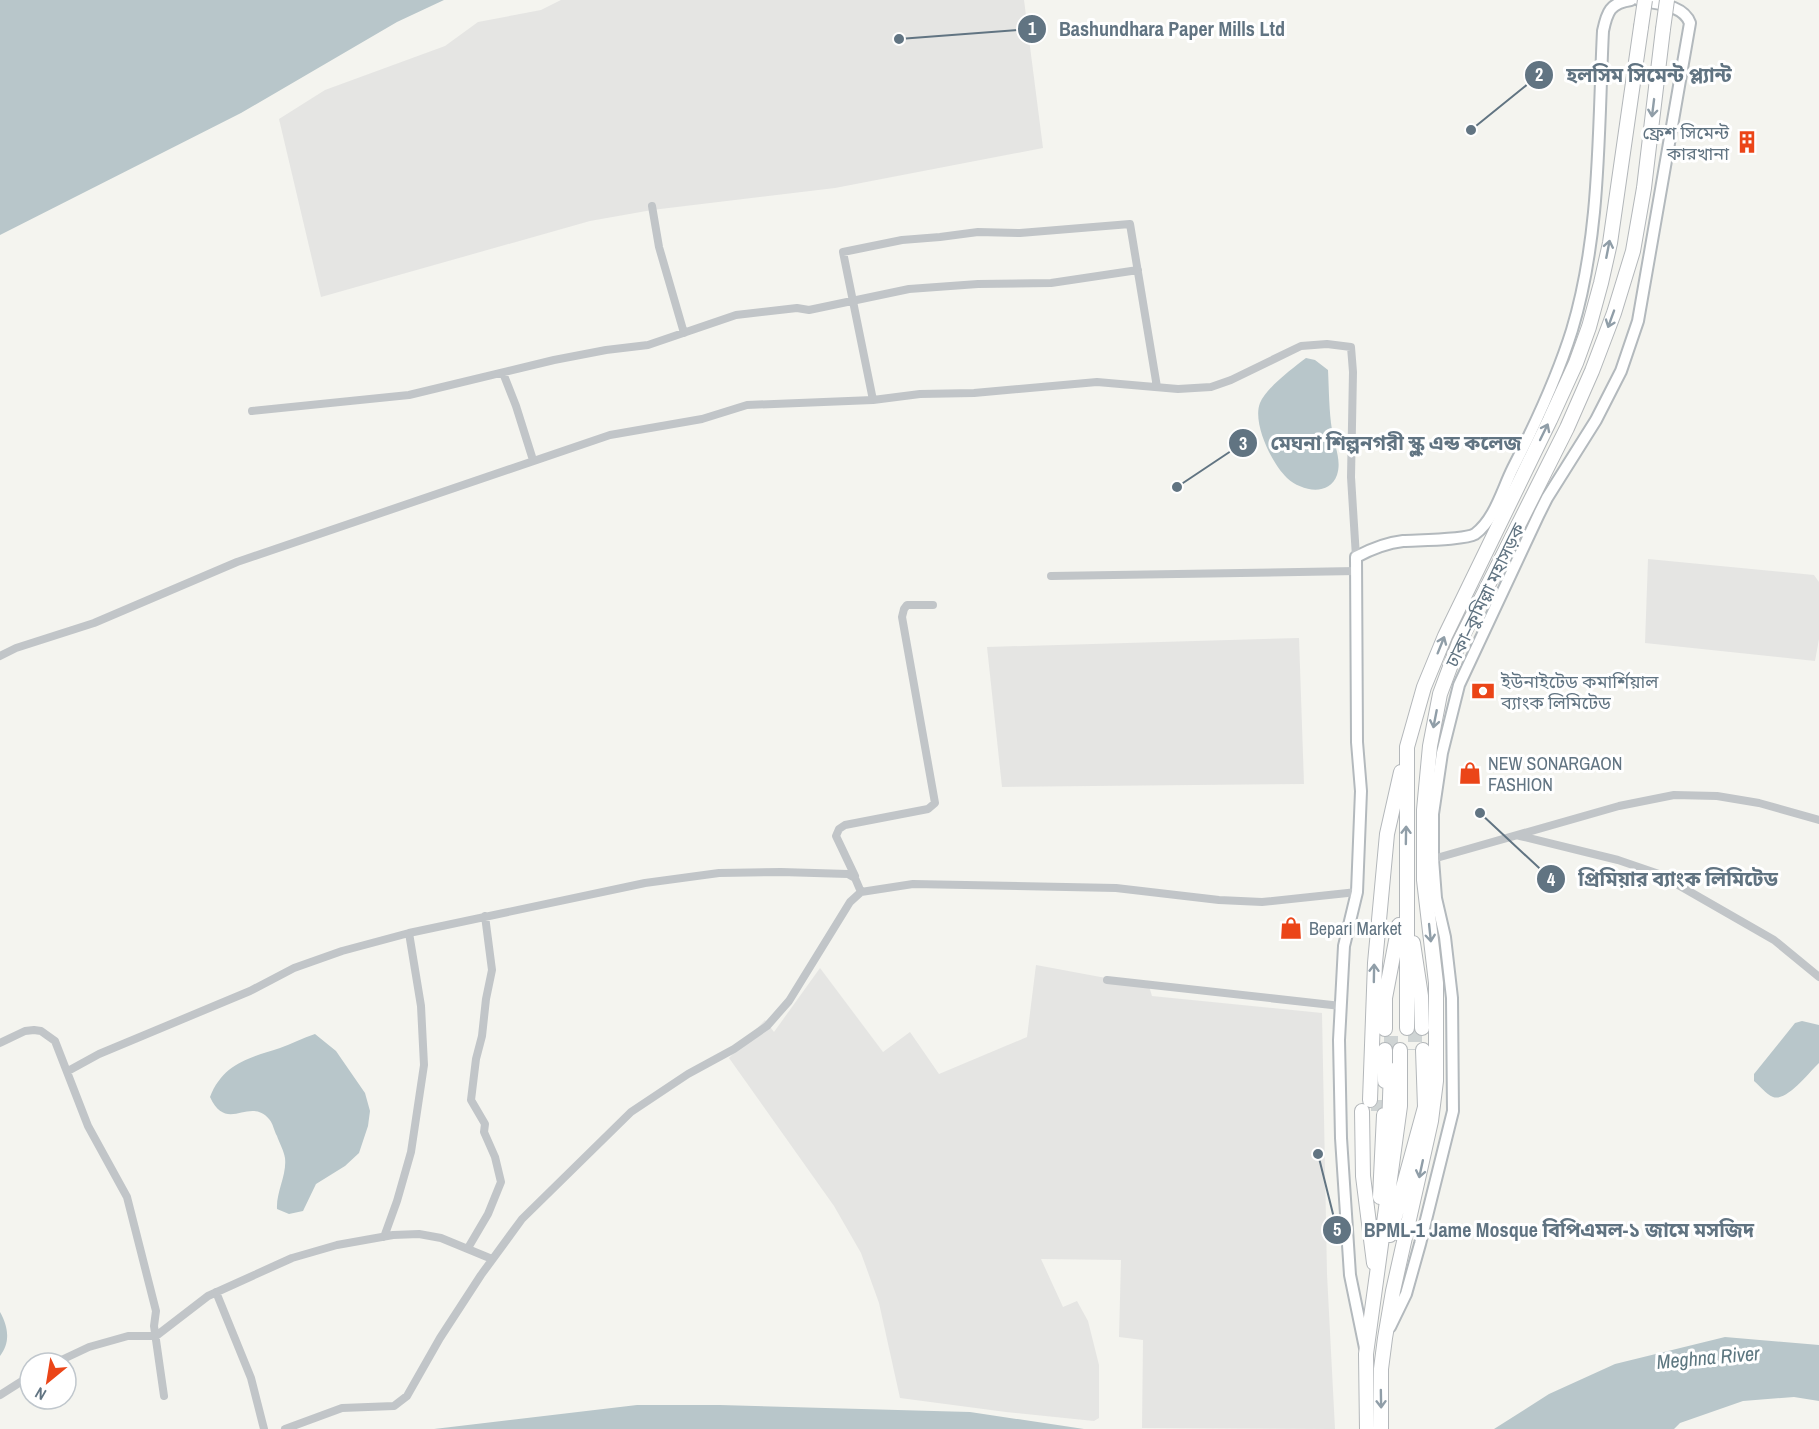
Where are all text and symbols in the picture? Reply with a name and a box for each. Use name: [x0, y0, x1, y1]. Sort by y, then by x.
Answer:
callout: Bashundhara Paper Mills Ltd: [1017, 10, 1297, 48]
text: Bashundhara Paper Mills Ltd: [1059, 15, 1285, 42]
text: 1: [1028, 16, 1037, 41]
callout: হলসিম সিমেন্ট প্ল্যান্ট: [1524, 56, 1744, 94]
text: হলসিম সিমেন্ট প্ল্যান্ট: [1565, 61, 1732, 88]
text: 2: [1535, 62, 1543, 87]
one-way arrow: [1648, 98, 1659, 118]
place label: ফ্রেশ সিমেন্ট কারখানা: [1642, 120, 1730, 166]
building icon: ফ্রেশ সিমেন্ট কারখানা: [1734, 129, 1760, 155]
one-way arrow: [1603, 240, 1614, 259]
one-way arrow: [1605, 310, 1616, 328]
callout: মেঘনা শিল্পনগরী স্কুল এন্ড কলেজ: [1228, 424, 1534, 462]
one-way arrow: [1539, 424, 1551, 442]
text: মেঘনা শিল্পনগরী স্কুল এন্ড কলেজ: [1270, 429, 1523, 457]
text: 3: [1239, 431, 1247, 456]
street label: ঢাকা–কুমিল্লা মহাসড়ক: [1439, 518, 1531, 672]
one-way arrow: [1436, 637, 1447, 655]
place label: ইউনাইটেড কমার্শিয়াল ব্যাংক লিমিটেড: [1500, 669, 1659, 715]
bank icon: ইউনাইটেড কমার্শিয়াল ব্যাংক লিমিটেড: [1470, 678, 1496, 704]
one-way arrow: [1429, 708, 1440, 728]
place label: NEW SONARGAON FASHION: [1488, 751, 1623, 797]
shop icon: NEW SONARGAON FASHION: [1457, 760, 1483, 786]
one-way arrow: [1400, 825, 1412, 845]
callout: প্রিমিয়ার ব্যাংক লিমিটেড: [1536, 860, 1789, 898]
text: প্রিমিয়ার ব্যাংক লিমিটেড: [1577, 865, 1778, 892]
text: 4: [1547, 867, 1556, 892]
shop icon: Bepari Market: [1278, 915, 1304, 941]
place label: Bepari Market: [1309, 916, 1402, 941]
one-way arrow: [1425, 923, 1436, 943]
one-way arrow: [1369, 964, 1380, 984]
one-way arrow: [1414, 1159, 1426, 1178]
callout: BPML-1 Jame Mosque বিপিএমল-১ জামে মসজিদ: [1322, 1211, 1766, 1249]
text: BPML-1 Jame Mosque বিপিএমল-১ জামে মসজিদ: [1364, 1216, 1755, 1243]
text: 5: [1333, 1217, 1341, 1242]
water label: Meghna River: [1656, 1339, 1761, 1375]
north arrow: [18, 1351, 78, 1411]
text: N: [31, 1382, 50, 1406]
one-way arrow: [1375, 1388, 1387, 1408]

